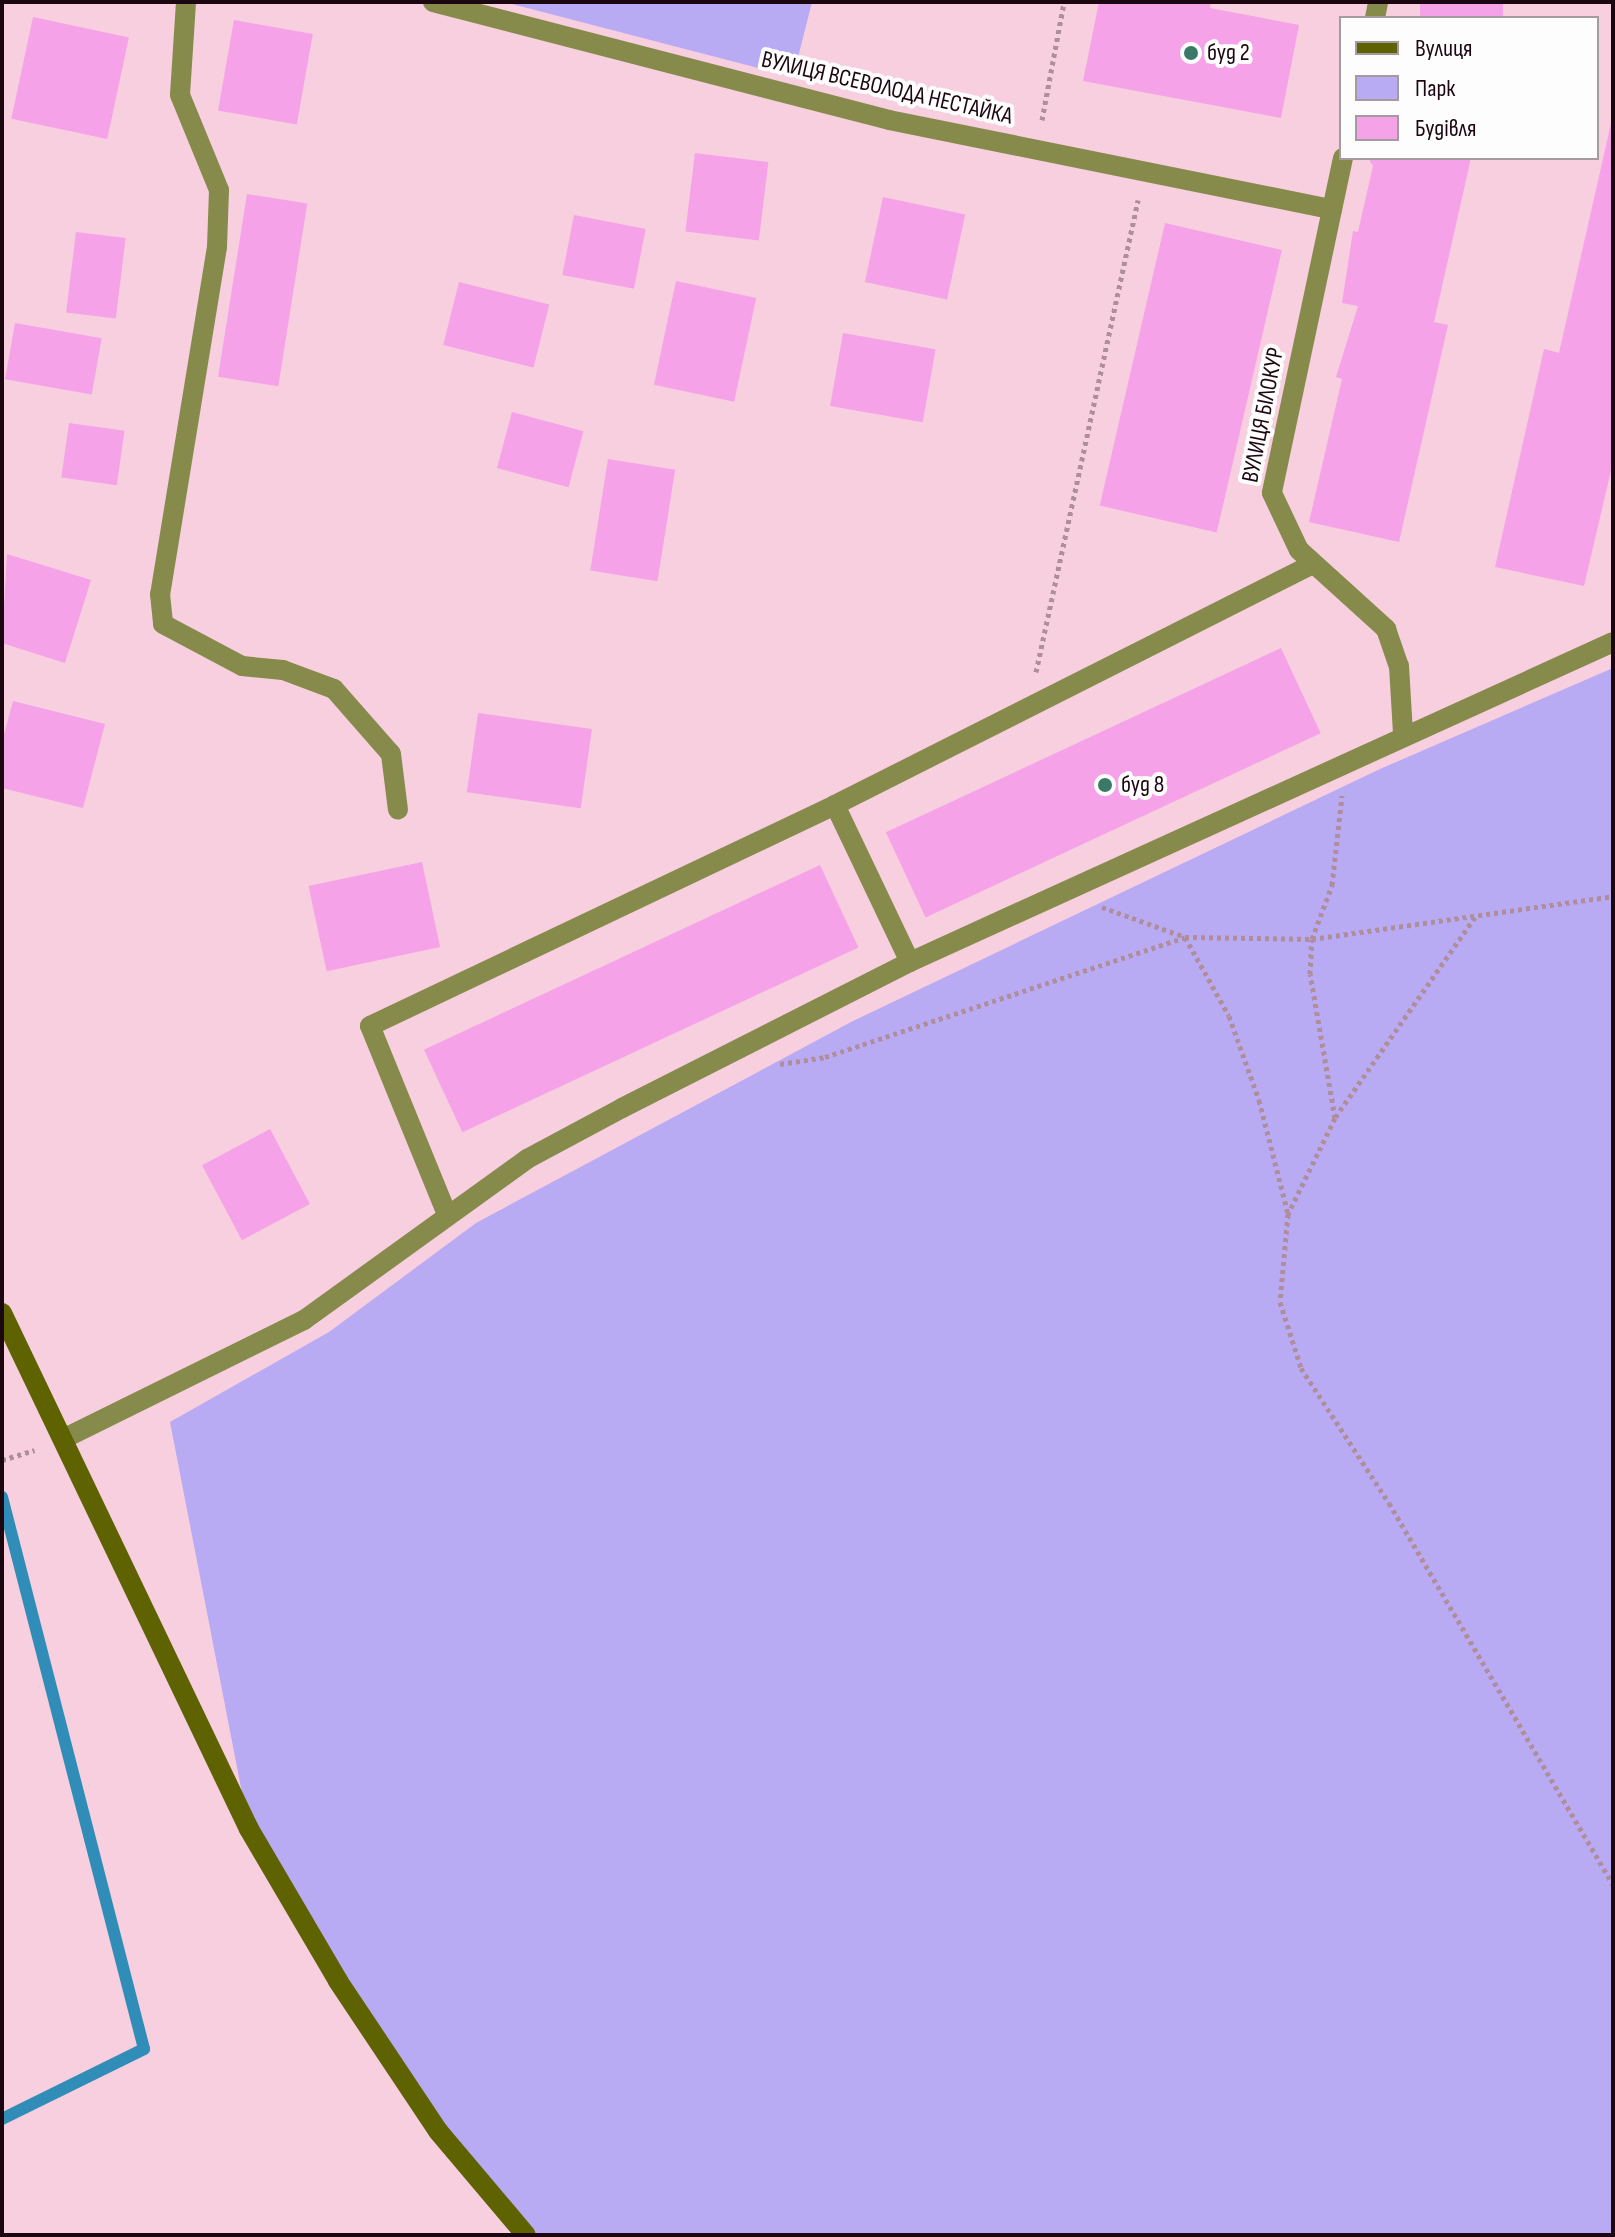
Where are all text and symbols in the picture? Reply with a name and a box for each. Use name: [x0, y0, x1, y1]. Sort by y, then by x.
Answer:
legend: [1339, 16, 1599, 160]
text: Вулиця: [1415, 34, 1473, 63]
place label: буд 2: [1207, 39, 1250, 67]
marker: буд 2: [1182, 44, 1200, 62]
street label: ВУЛИЦЯ ВСЕВОЛОДА НЕСТАЙКА: [759, 45, 1015, 131]
text: Парк: [1415, 74, 1455, 103]
text: Будівля: [1415, 114, 1476, 143]
street label: ВУЛИЦЯ БІЛОКУР: [1236, 345, 1290, 485]
place label: буд 8: [1121, 771, 1164, 799]
marker: буд 8: [1096, 776, 1114, 794]

